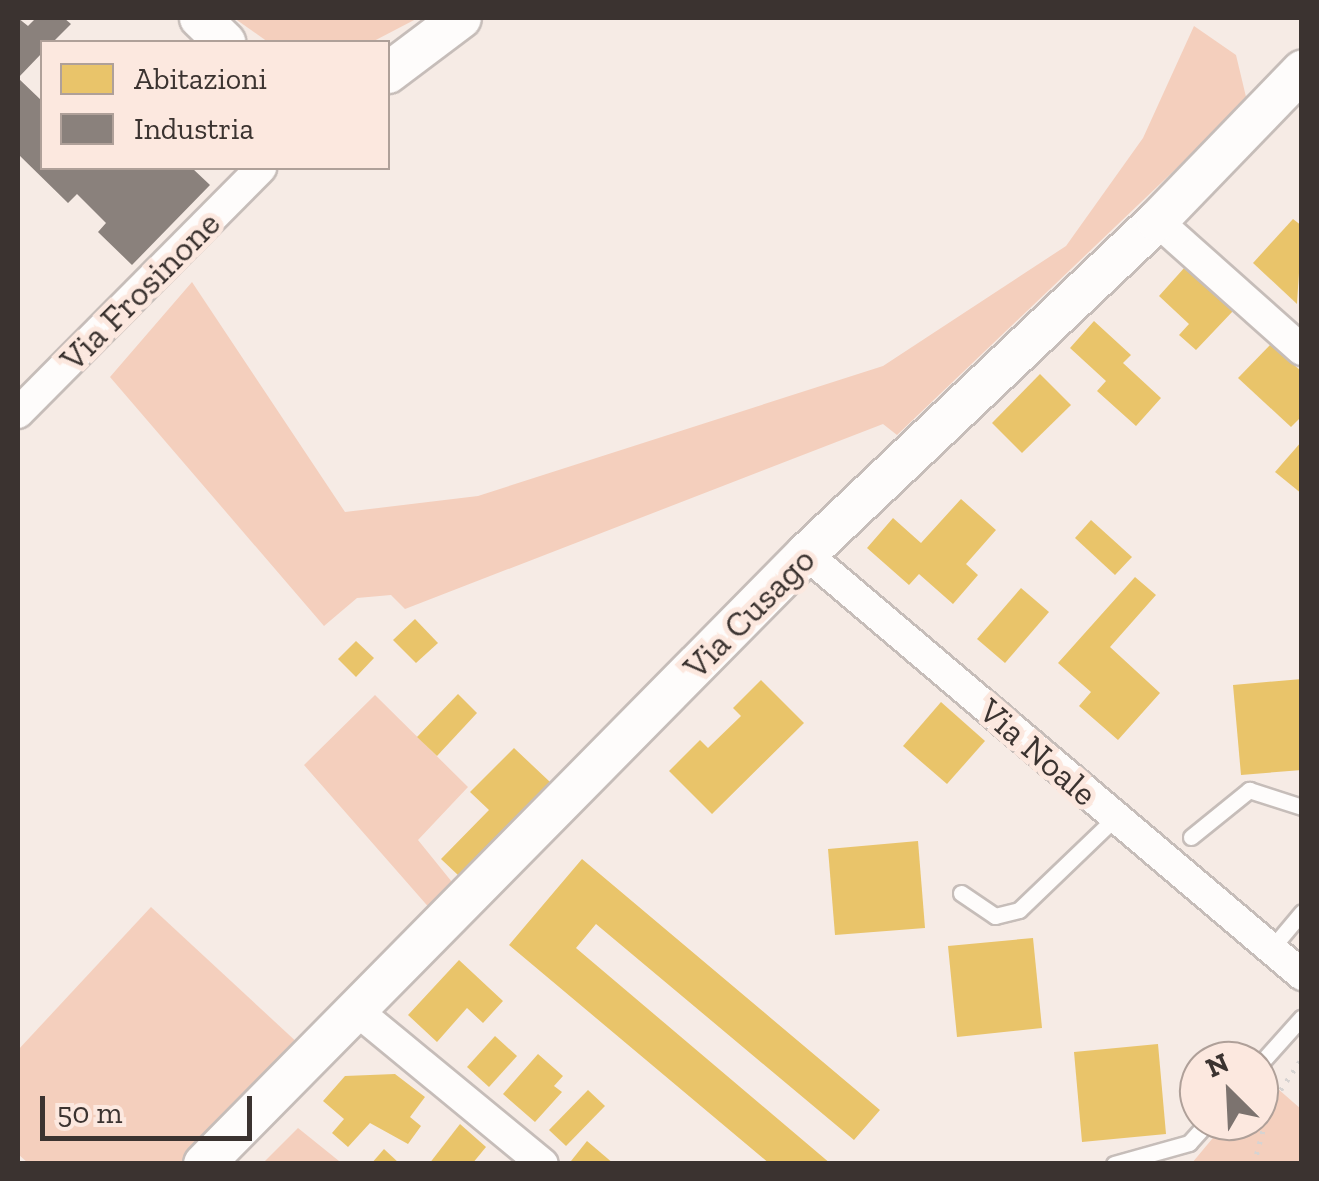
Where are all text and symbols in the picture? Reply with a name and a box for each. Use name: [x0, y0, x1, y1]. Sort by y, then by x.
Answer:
legend: [40, 40, 390, 170]
text: Abitazioni: [134, 61, 267, 97]
text: Industria: [134, 111, 254, 147]
street label: Via Frosinone: [51, 202, 229, 380]
street label: Via Cusago: [675, 539, 823, 687]
street label: Via Noale: [971, 689, 1105, 815]
north arrow: [1179, 1041, 1279, 1141]
text: N: [1201, 1046, 1234, 1084]
scale bar: [45, 1076, 258, 1138]
text: 50 m: [57, 1095, 122, 1131]

